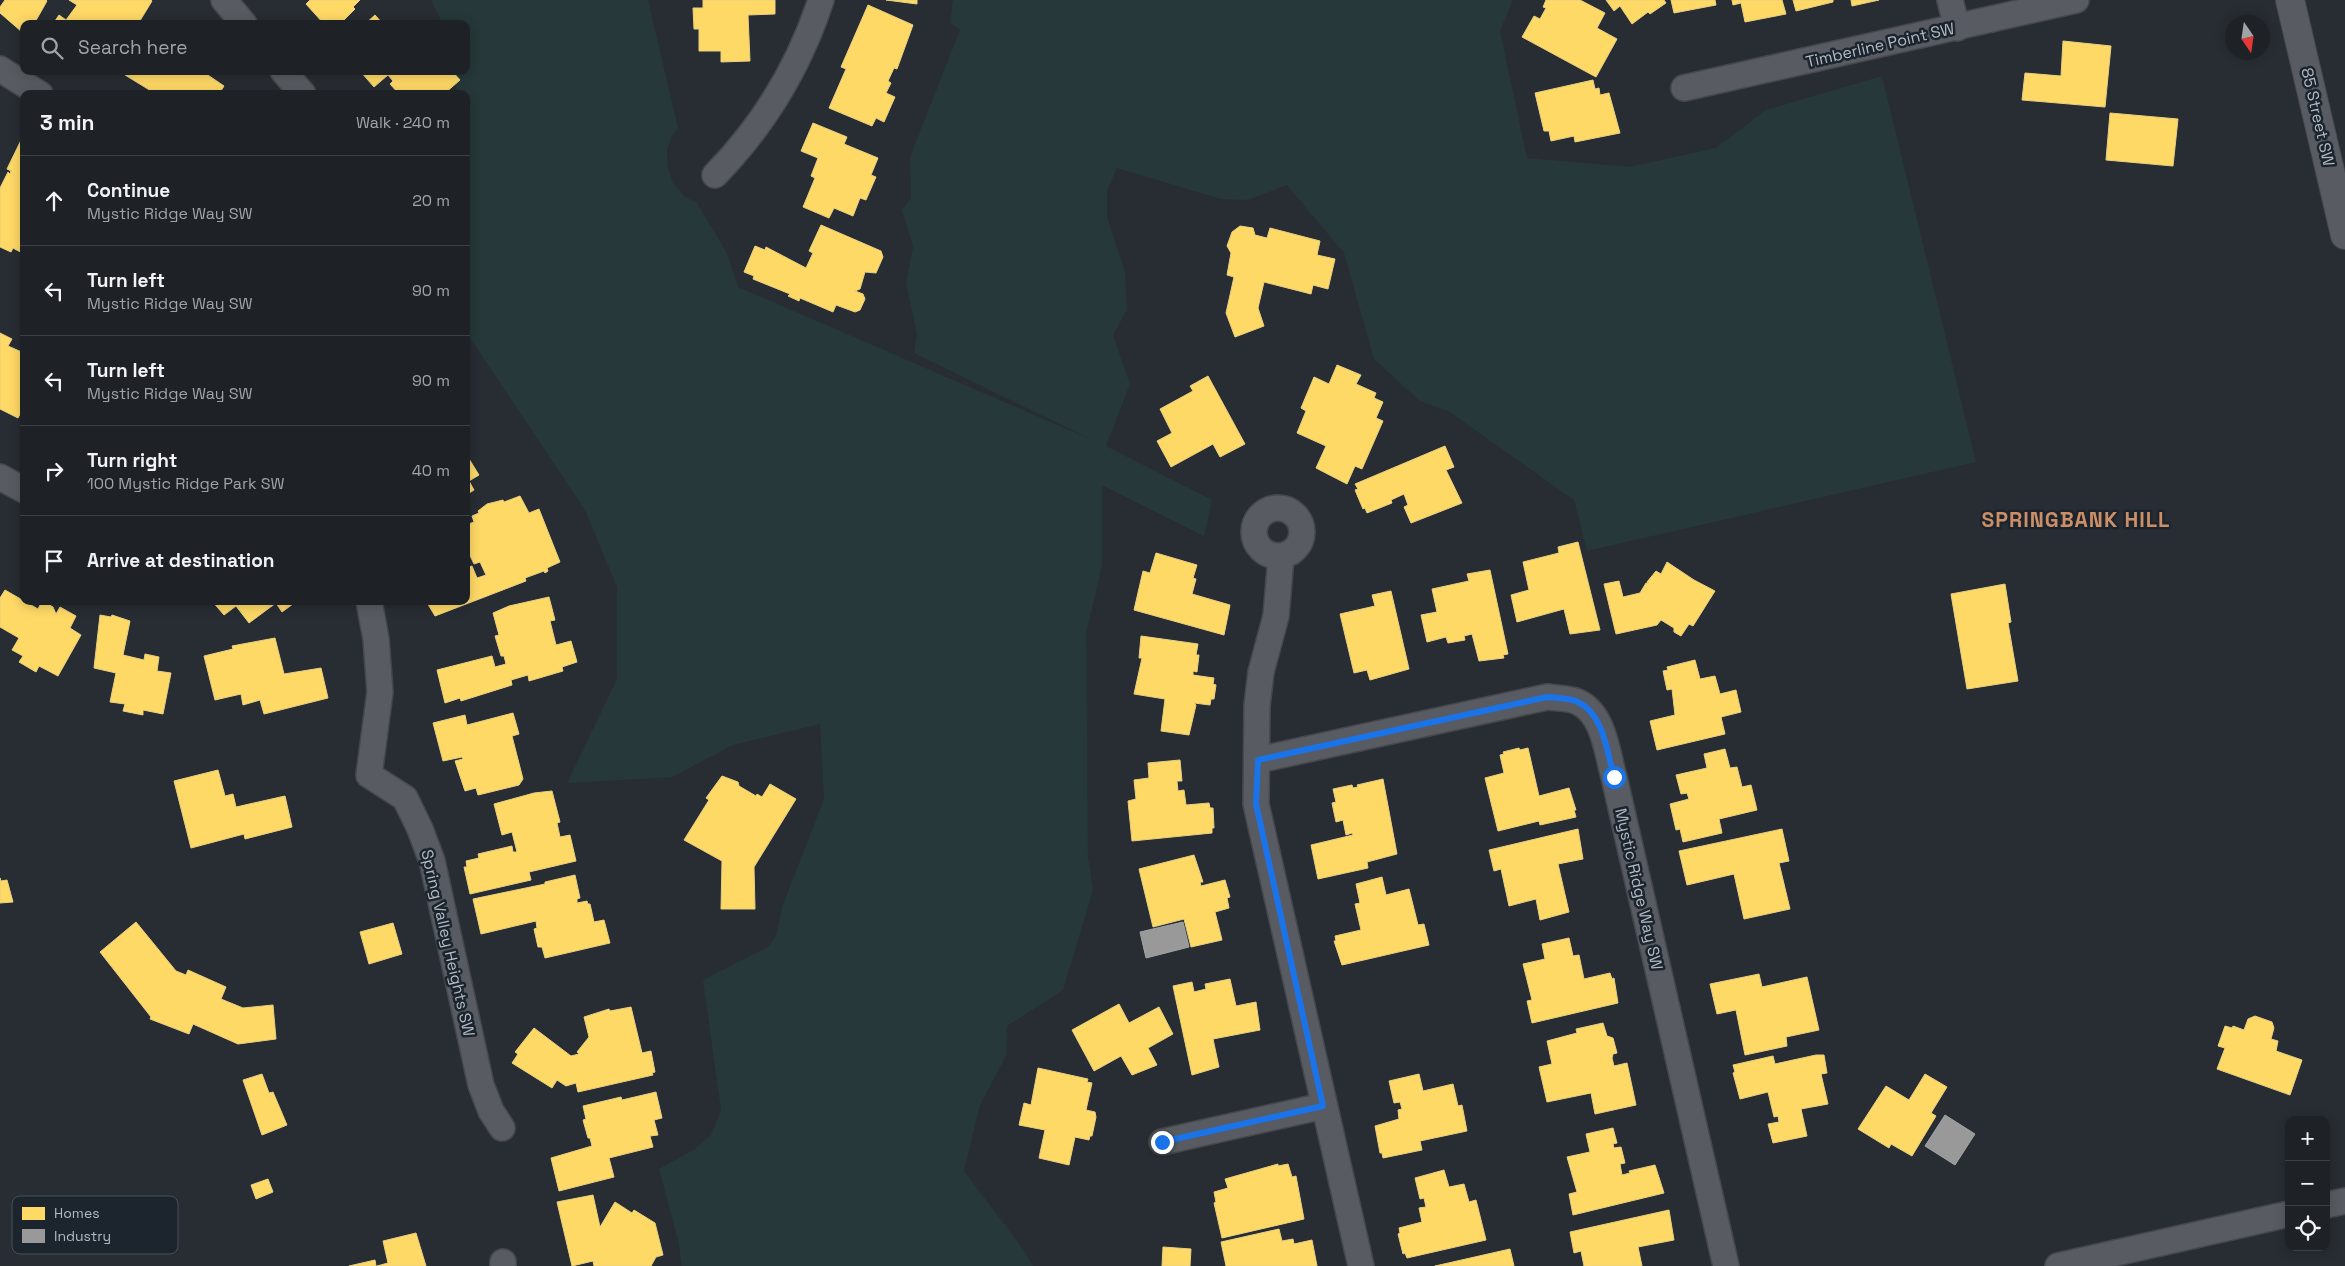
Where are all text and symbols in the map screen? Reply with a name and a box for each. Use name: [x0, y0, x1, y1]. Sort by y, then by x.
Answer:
north arrow: [2225, 15, 2270, 60]
street label: Timberline Point SW: [1804, 18, 1956, 72]
search box: [20, 20, 470, 75]
icon: search: [38, 34, 66, 62]
text: Search here: [78, 35, 188, 60]
street label: 85 Street SW: [2296, 66, 2340, 168]
text: 3 min: [40, 109, 95, 136]
text: Walk · 240 m: [356, 112, 450, 133]
text: Continue: [87, 178, 170, 203]
icon: ahead: [40, 187, 68, 215]
text: 20 m: [412, 190, 450, 211]
text: Mystic Ridge Way SW: [87, 203, 252, 224]
text: Turn left: [87, 268, 165, 293]
icon: left: [40, 277, 68, 305]
text: 90 m: [412, 280, 450, 301]
text: Mystic Ridge Way SW: [87, 293, 252, 314]
text: Turn left: [87, 358, 165, 383]
icon: left: [40, 367, 68, 395]
text: 90 m: [412, 370, 450, 391]
text: Mystic Ridge Way SW: [87, 383, 252, 404]
text: Turn right: [87, 448, 177, 473]
icon: right: [40, 457, 68, 485]
text: 40 m: [412, 460, 450, 481]
text: 100 Mystic Ridge Park SW: [87, 473, 285, 494]
district label: SPRINGBANK HILL: [1982, 506, 2170, 533]
icon: arrive: [40, 547, 68, 575]
text: Arrive at destination: [87, 548, 275, 573]
route start: [1603, 766, 1626, 789]
street label: Mystic Ridge Way SW: [1610, 806, 1668, 972]
street label: Spring Valley Heights SW: [416, 847, 480, 1039]
map controls: [2285, 1116, 2330, 1251]
button: +: [2285, 1116, 2330, 1161]
route end: [1151, 1131, 1174, 1154]
button: −: [2285, 1161, 2330, 1206]
legend: [12, 1196, 178, 1254]
text: Homes: [54, 1204, 100, 1222]
button: locate: [2285, 1206, 2330, 1251]
text: Industry: [54, 1227, 111, 1245]

